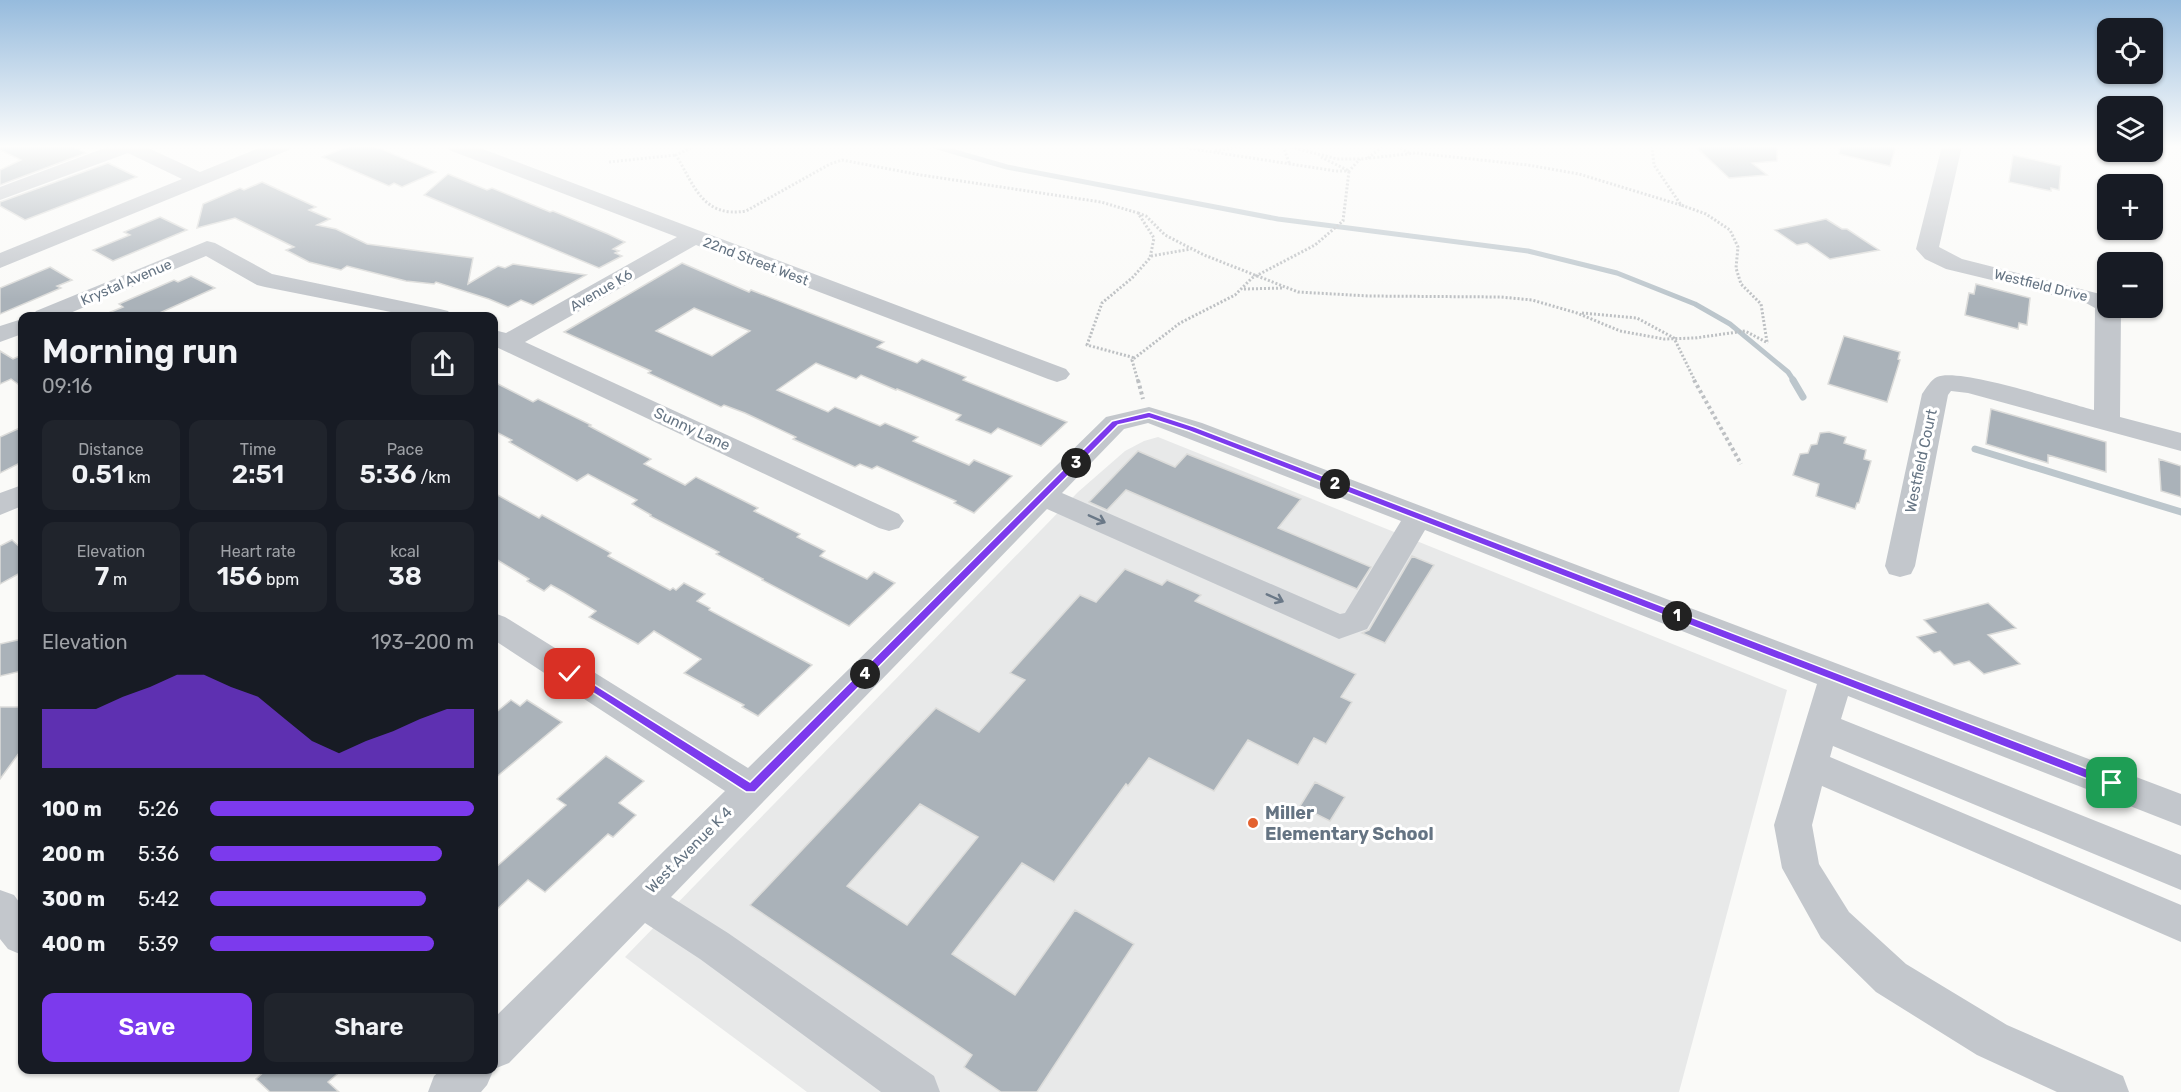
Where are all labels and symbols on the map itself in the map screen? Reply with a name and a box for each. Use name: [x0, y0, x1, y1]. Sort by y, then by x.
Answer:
street label: 22nd Street West: [701, 234, 812, 290]
street label: Krystal Avenue: [78, 256, 174, 309]
street label: Avenue K6: [567, 266, 636, 315]
street label: Westfield Drive: [1992, 266, 2090, 305]
street label: Sunny Lane: [651, 403, 733, 455]
street label: Westfield Court: [1901, 407, 1941, 515]
pin: 3: [1061, 448, 1091, 478]
pin: 2: [1320, 469, 1350, 499]
one-way arrow: [1087, 513, 1105, 525]
one-way arrow: [1265, 593, 1283, 604]
pin: 1: [1662, 601, 1692, 631]
pin: [544, 648, 595, 699]
pin: 4: [850, 659, 880, 689]
pin: [2086, 757, 2137, 808]
place label: Miller Elementary School: [1265, 802, 1434, 845]
street label: West Avenue K 4: [642, 803, 736, 897]
marker: Miller Elementary School: [1246, 816, 1260, 830]

